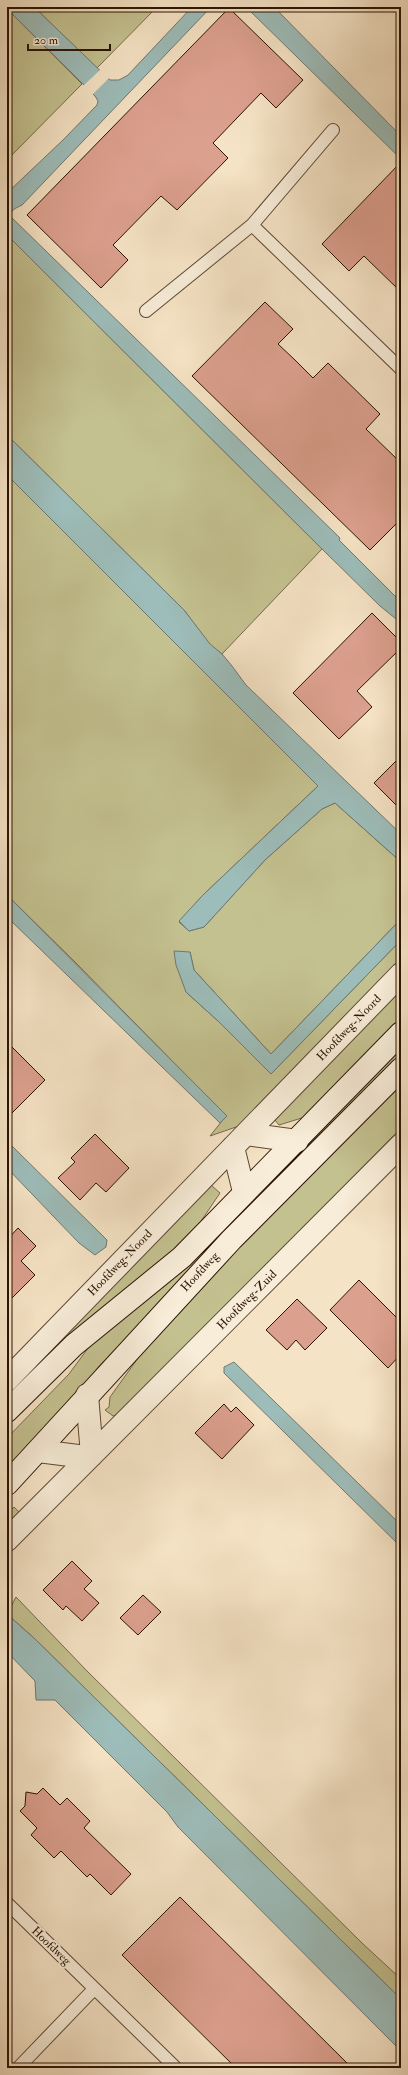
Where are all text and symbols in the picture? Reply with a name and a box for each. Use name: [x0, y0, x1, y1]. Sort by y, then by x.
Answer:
scale bar: [28, 26, 110, 52]
text: 20 m: [34, 33, 59, 48]
street label: Hoofdweg-Noord: [314, 992, 385, 1064]
street label: Hoofdweg-Noord: [85, 1227, 156, 1299]
street label: Hoofdweg: [178, 1248, 223, 1295]
street label: Hoofdweg-Zuid: [214, 1267, 280, 1333]
street label: Hoofdweg: [28, 1924, 75, 1969]

